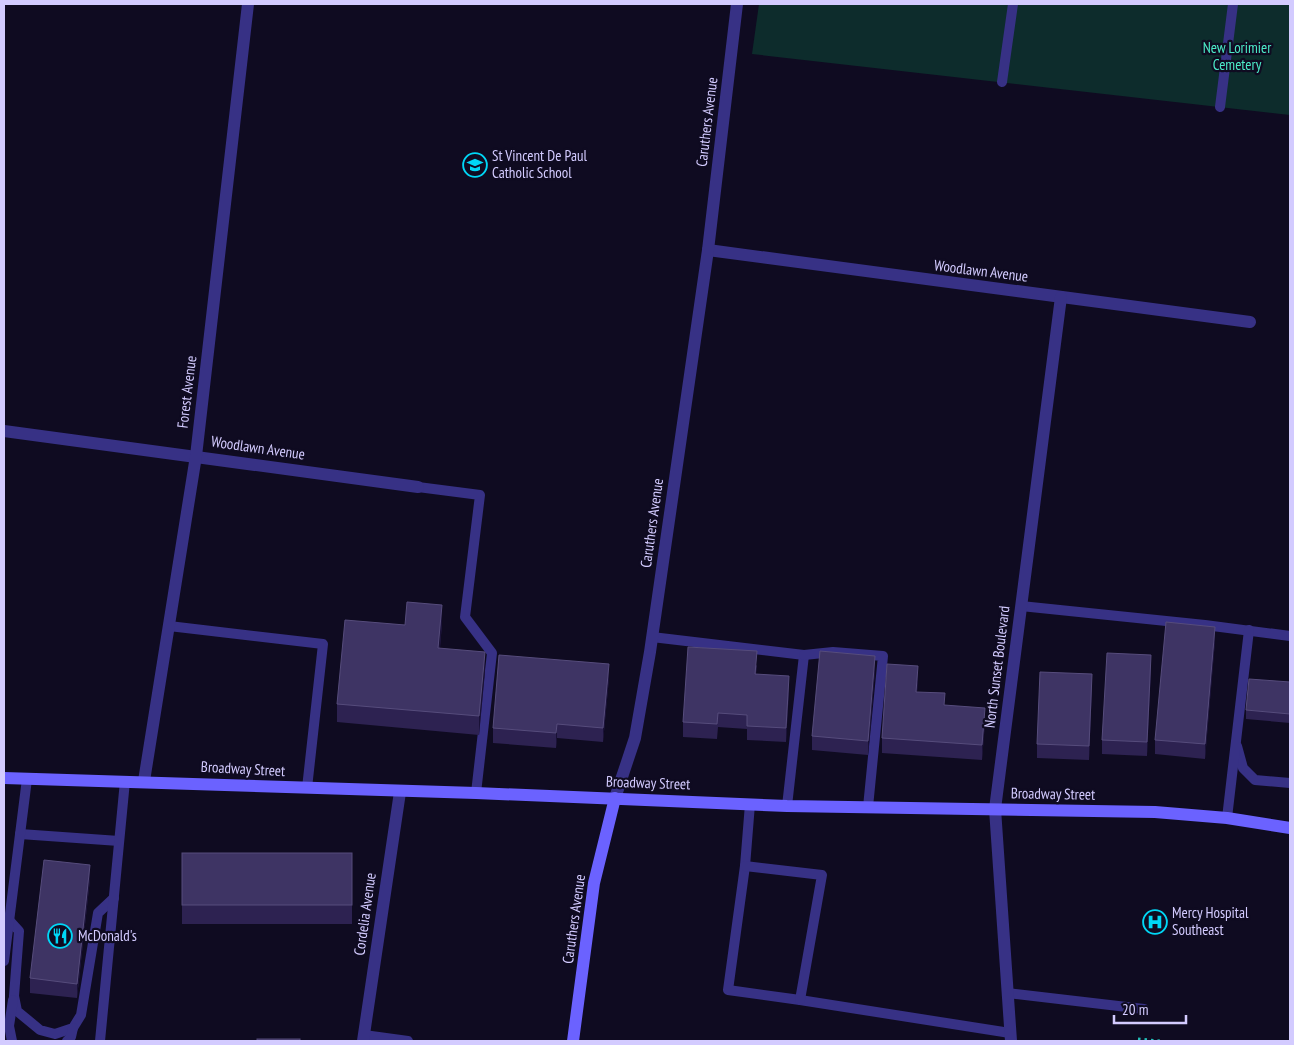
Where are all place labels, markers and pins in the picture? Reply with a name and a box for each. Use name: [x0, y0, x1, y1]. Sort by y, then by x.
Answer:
place label: St Vincent De Paul Catholic School: [492, 146, 587, 182]
school or university icon: St Vincent De Paul Catholic School: [462, 152, 488, 178]
place label: Mercy Hospital Southeast: [1172, 903, 1249, 939]
hospital icon: Mercy Hospital Southeast: [1142, 909, 1168, 935]
restaurant icon: McDonald's: [47, 923, 73, 949]
place label: McDonald's: [78, 926, 137, 945]

